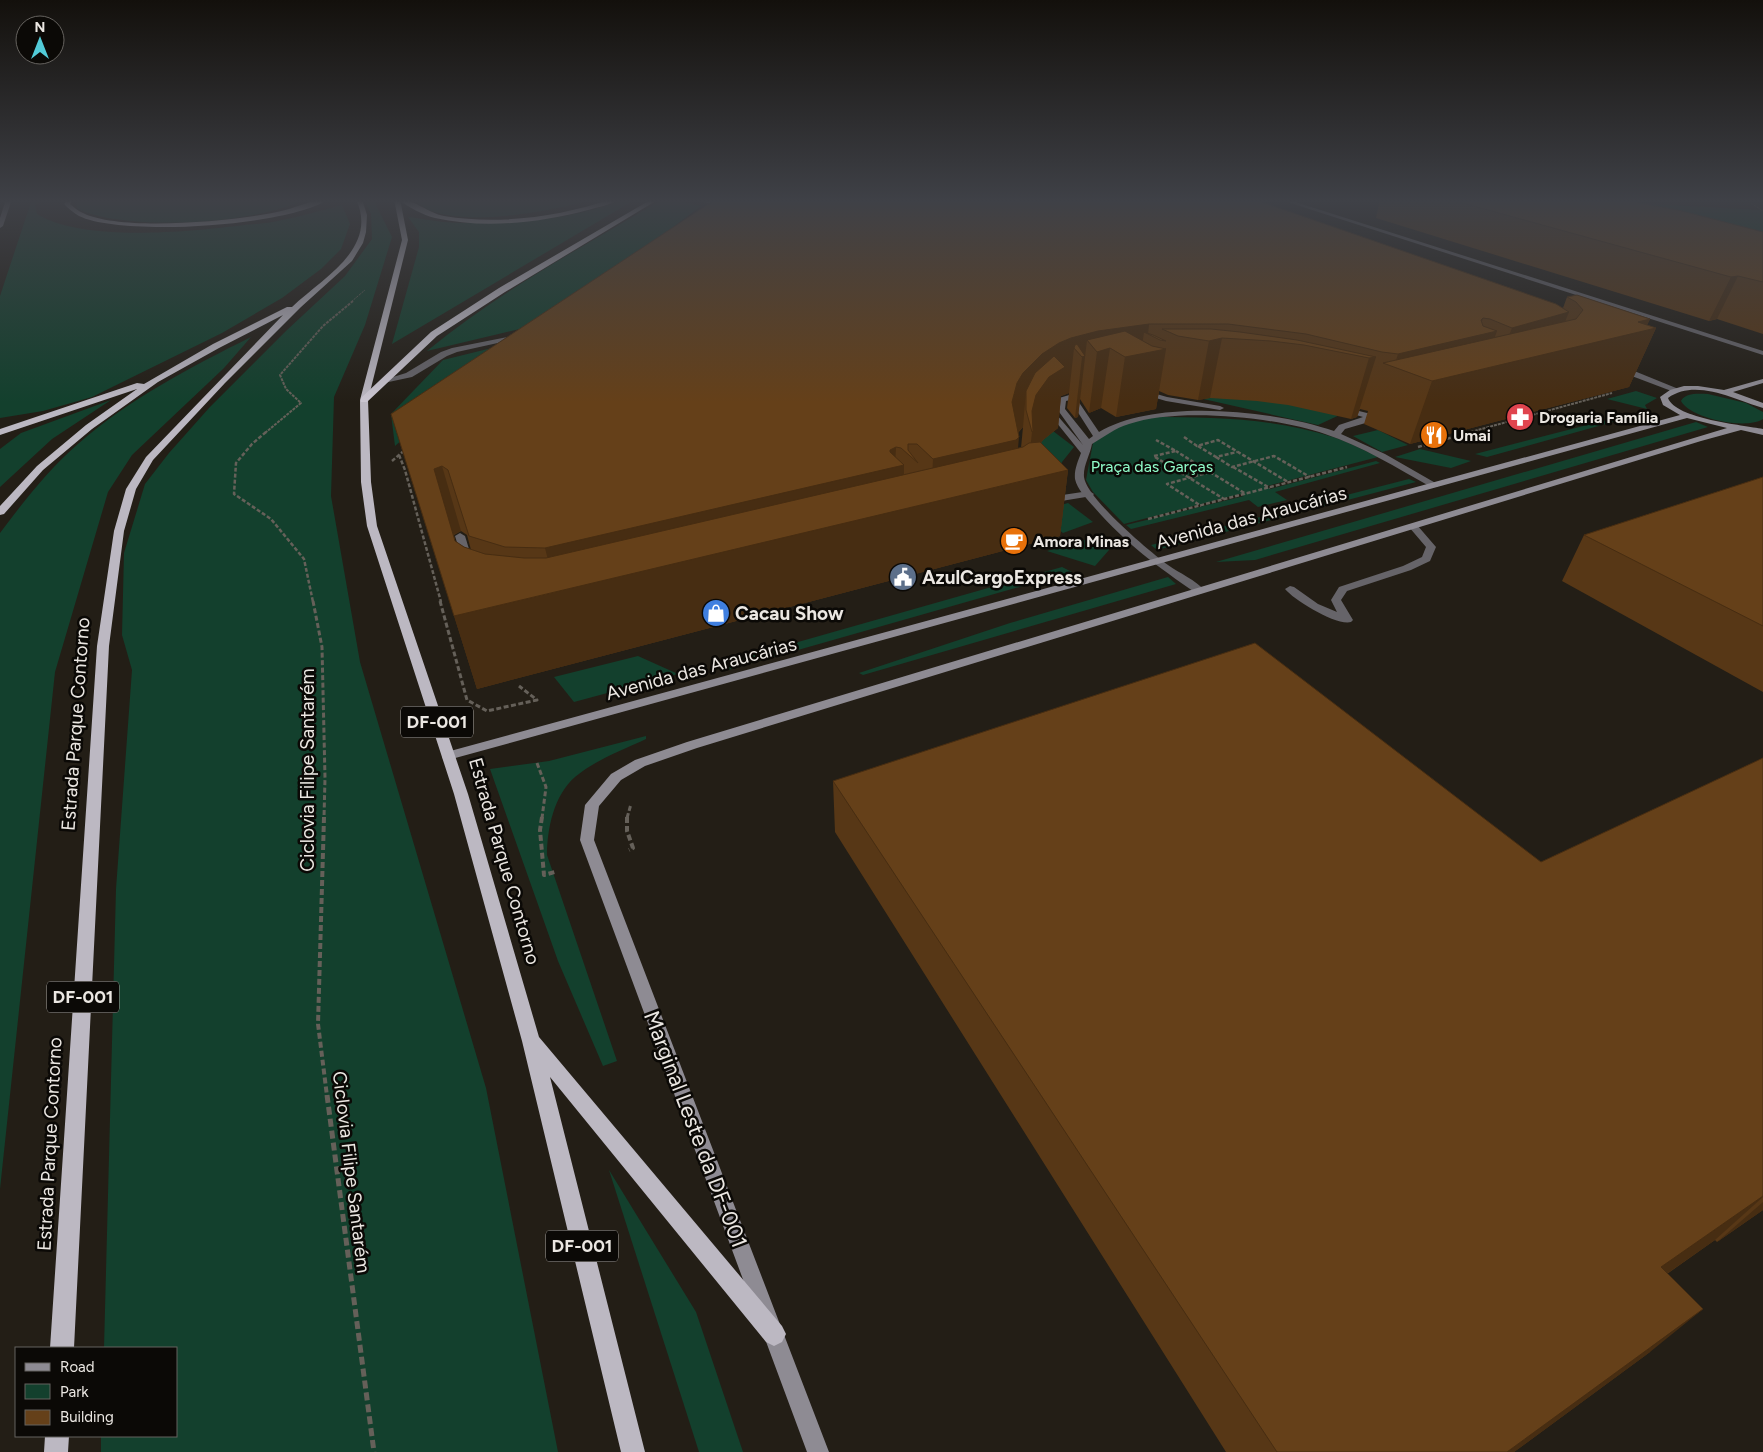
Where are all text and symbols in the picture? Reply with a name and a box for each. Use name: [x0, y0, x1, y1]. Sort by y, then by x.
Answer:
north arrow: [15, 15, 65, 65]
text: N: [35, 19, 45, 36]
pharmacy icon: Drogaria Família: [1505, 402, 1535, 432]
place label: Drogaria Família: [1539, 408, 1658, 427]
restaurant icon: Umai: [1419, 420, 1449, 450]
place label: Umai: [1453, 426, 1491, 445]
park label: Praça das Garças: [1091, 457, 1213, 476]
street label: Avenida das Araucárias: [1153, 481, 1349, 554]
cafe icon: Amora Minas: [999, 526, 1029, 556]
place label: Amora Minas: [1033, 532, 1130, 551]
public building icon: AzulCargoExpress: [888, 562, 918, 592]
place label: AzulCargoExpress: [922, 566, 1082, 589]
shop icon: Cacau Show: [701, 598, 731, 628]
place label: Cacau Show: [735, 602, 844, 625]
street label: Estrada Parque Contorno: [57, 616, 94, 832]
street label: Avenida das Araucárias: [603, 632, 799, 705]
street label: Ciclovia Filipe Santarém: [296, 668, 319, 872]
road number: DF-001: [401, 706, 473, 738]
street label: Estrada Parque Contorno: [464, 755, 545, 967]
road number: DF-001: [47, 982, 119, 1012]
street label: Marginal Leste da DF-001: [638, 1007, 753, 1251]
street label: Estrada Parque Contorno: [32, 1037, 67, 1251]
street label: Ciclovia Filipe Santarém: [328, 1070, 375, 1274]
road number: DF-001: [546, 1230, 618, 1262]
legend: [15, 1347, 178, 1437]
text: Road: [60, 1358, 95, 1376]
text: Park: [60, 1383, 89, 1401]
text: Building: [60, 1408, 114, 1426]

